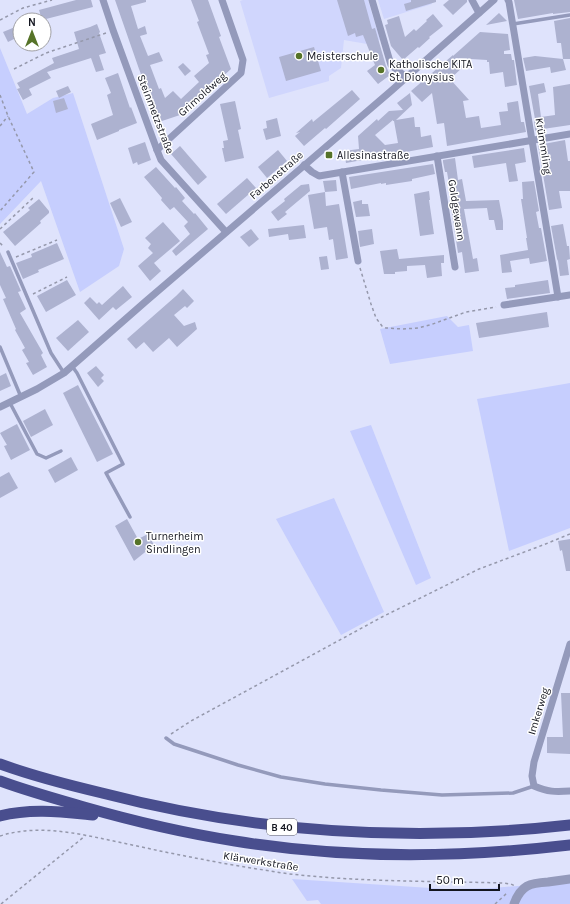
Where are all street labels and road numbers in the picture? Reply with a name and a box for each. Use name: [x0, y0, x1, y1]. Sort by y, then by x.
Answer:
street label: Grimoldweg: [176, 69, 230, 119]
street label: Steinmetzstraße: [134, 73, 177, 156]
street label: Krümmling: [533, 117, 555, 176]
street label: Farbenstraße: [247, 148, 306, 202]
street label: Goldgewann: [445, 179, 468, 242]
street label: Imkerweg: [525, 685, 552, 736]
road number: B 40: [267, 819, 297, 835]
street label: Klärwerkstraße: [222, 849, 300, 874]

